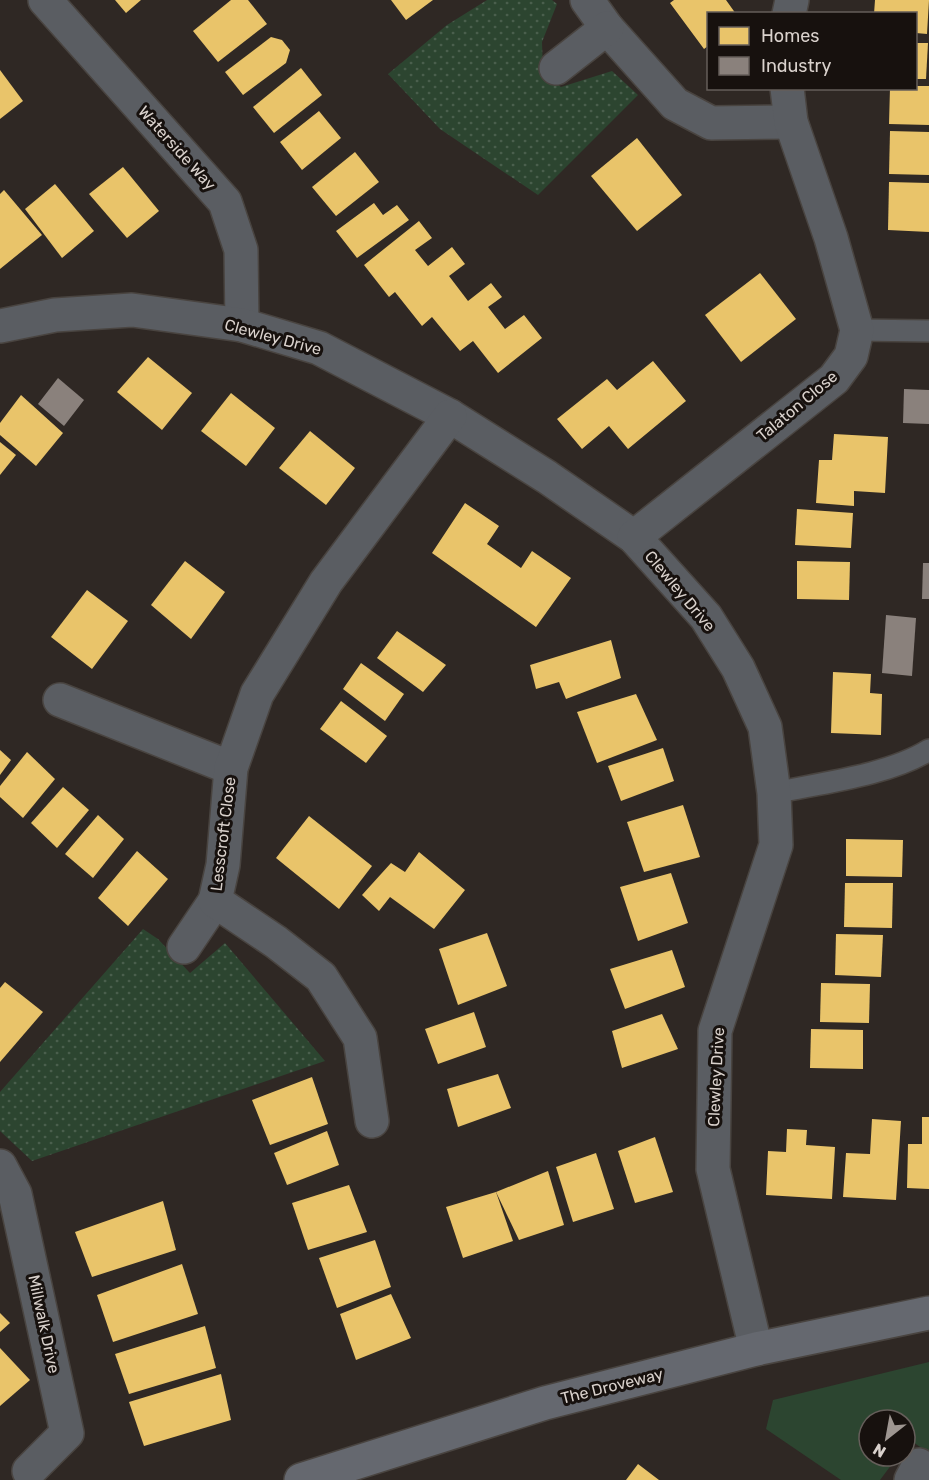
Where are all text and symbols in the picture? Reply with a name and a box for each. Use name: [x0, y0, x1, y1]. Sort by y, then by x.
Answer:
legend: [707, 12, 917, 90]
text: Homes: [761, 25, 819, 47]
text: Industry: [761, 55, 831, 77]
street label: Waterside Way: [134, 102, 220, 194]
street label: Clewley Drive: [222, 315, 324, 359]
street label: Talaton Close: [753, 367, 841, 445]
street label: Clewley Drive: [641, 547, 719, 635]
street label: Lesscroft Close: [207, 776, 239, 892]
street label: Clewley Drive: [704, 1027, 728, 1127]
street label: Millwalk Drive: [24, 1273, 64, 1375]
street label: The Droveway: [559, 1364, 665, 1408]
north arrow: [857, 1408, 917, 1468]
text: N: [870, 1439, 889, 1462]

